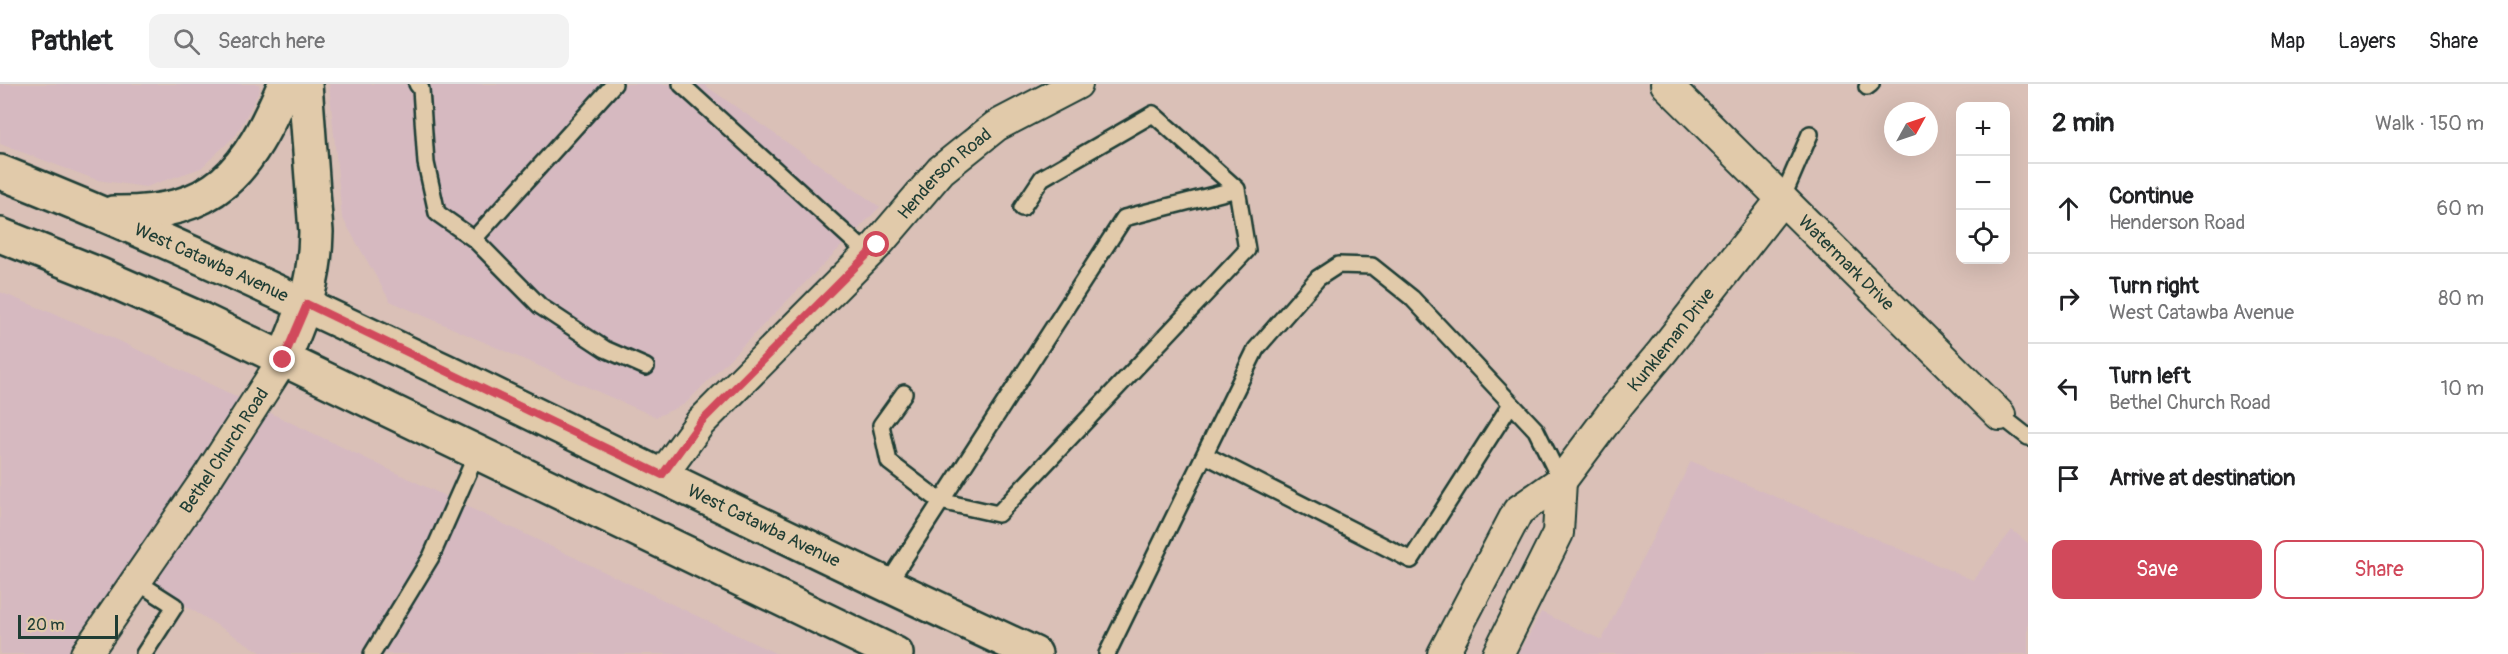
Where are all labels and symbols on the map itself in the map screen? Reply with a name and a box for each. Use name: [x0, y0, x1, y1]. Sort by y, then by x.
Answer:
north arrow: [1884, 102, 1938, 156]
street label: Henderson Road: [893, 123, 996, 224]
street label: Watermark Drive: [1793, 210, 1899, 316]
street label: West Catawba Avenue: [131, 218, 292, 308]
route start: [863, 231, 889, 257]
street label: Kunkleman Drive: [1623, 283, 1720, 397]
route end: [269, 346, 295, 372]
street label: Bethel Church Road: [175, 384, 274, 518]
street label: West Catawba Avenue: [684, 480, 844, 573]
scale bar: [18, 612, 118, 640]

